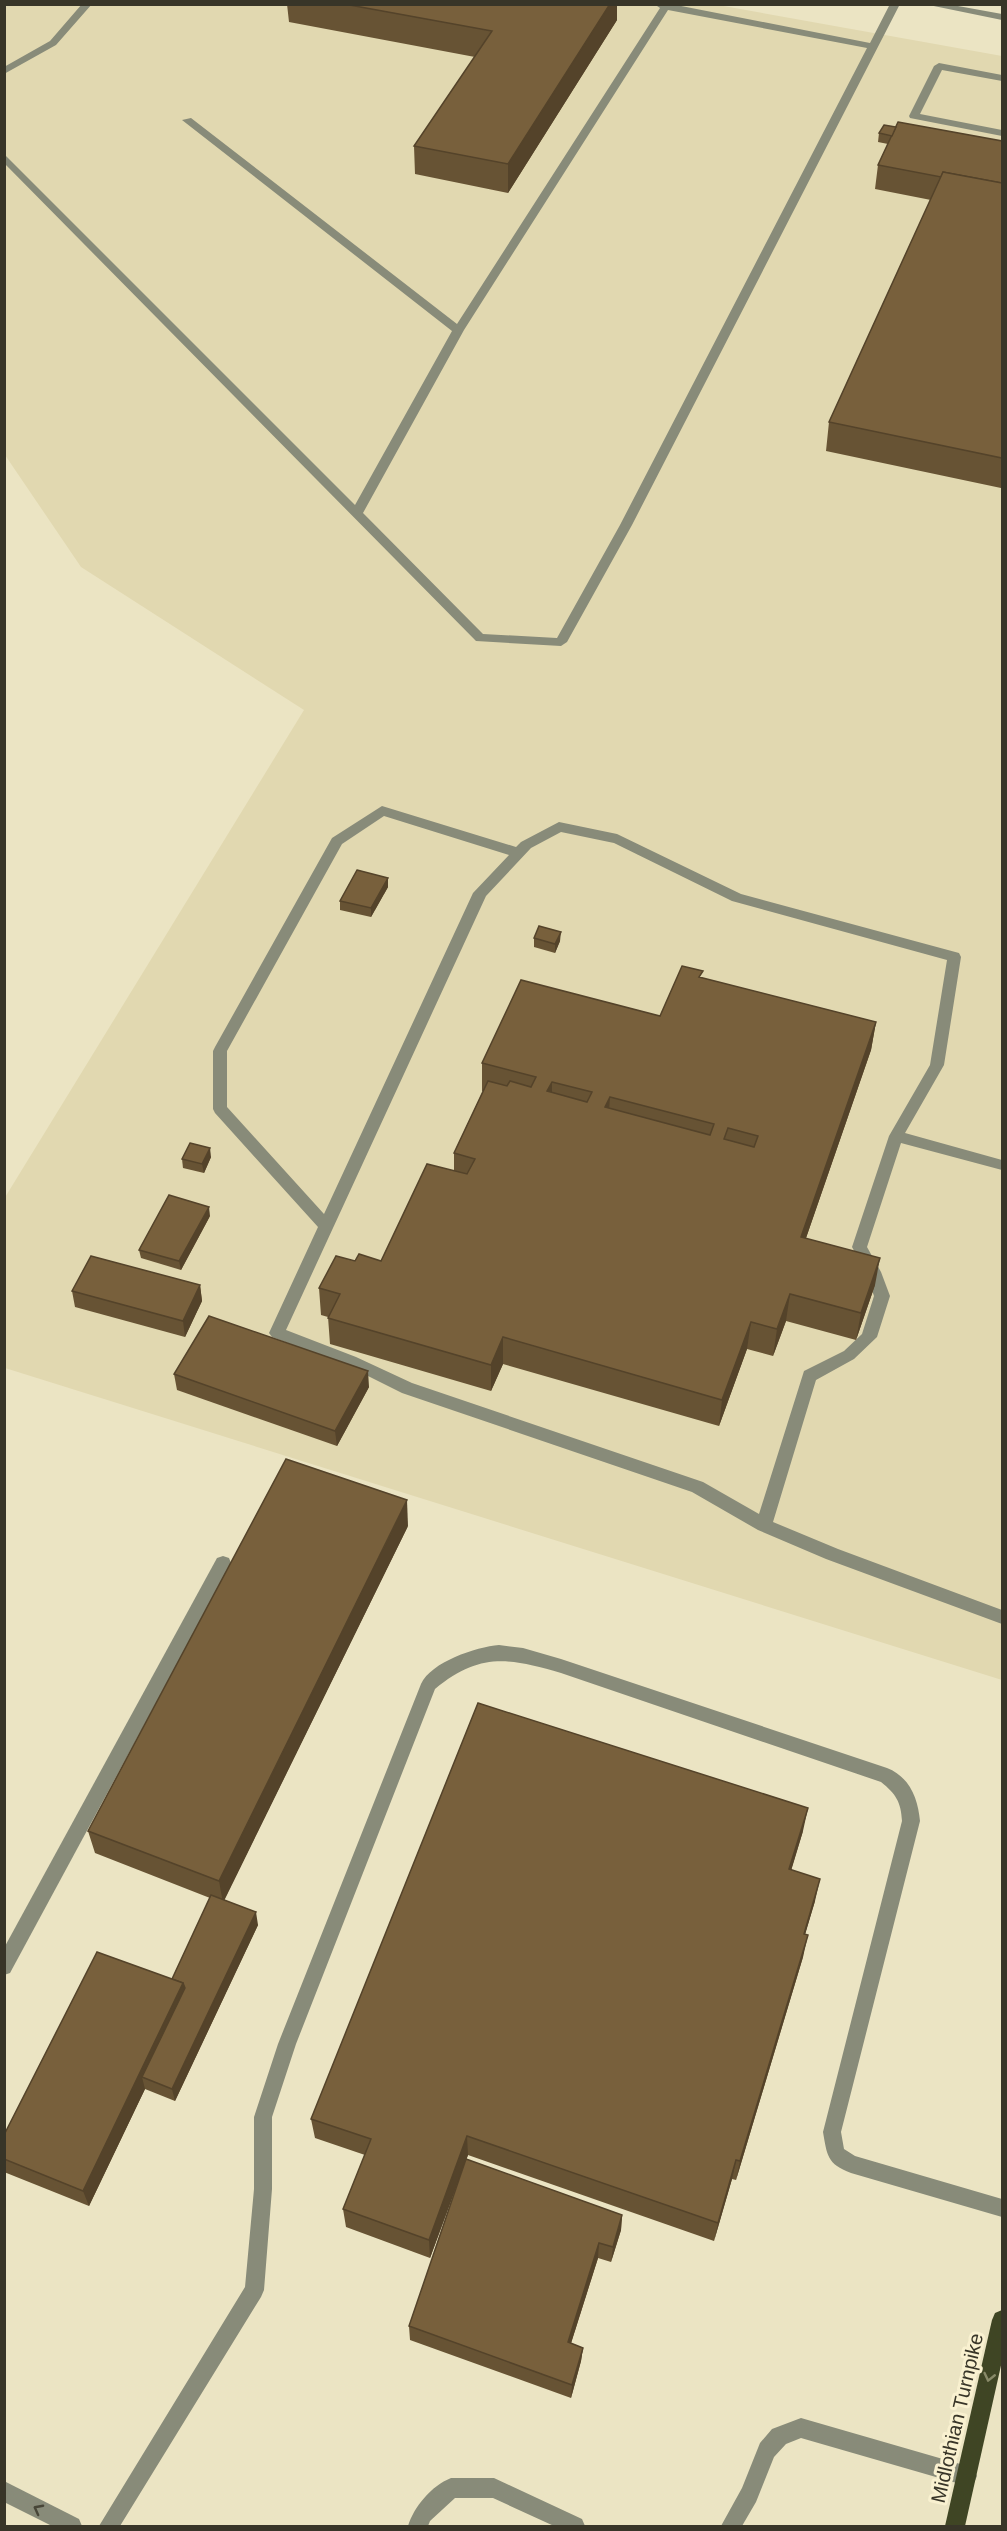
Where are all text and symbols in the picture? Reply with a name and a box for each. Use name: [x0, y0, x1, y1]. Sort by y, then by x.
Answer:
street label: Midlothian Turnpike: [927, 2331, 987, 2505]
one-way arrow: [984, 2371, 997, 2381]
one-way arrow: [34, 2505, 45, 2516]

